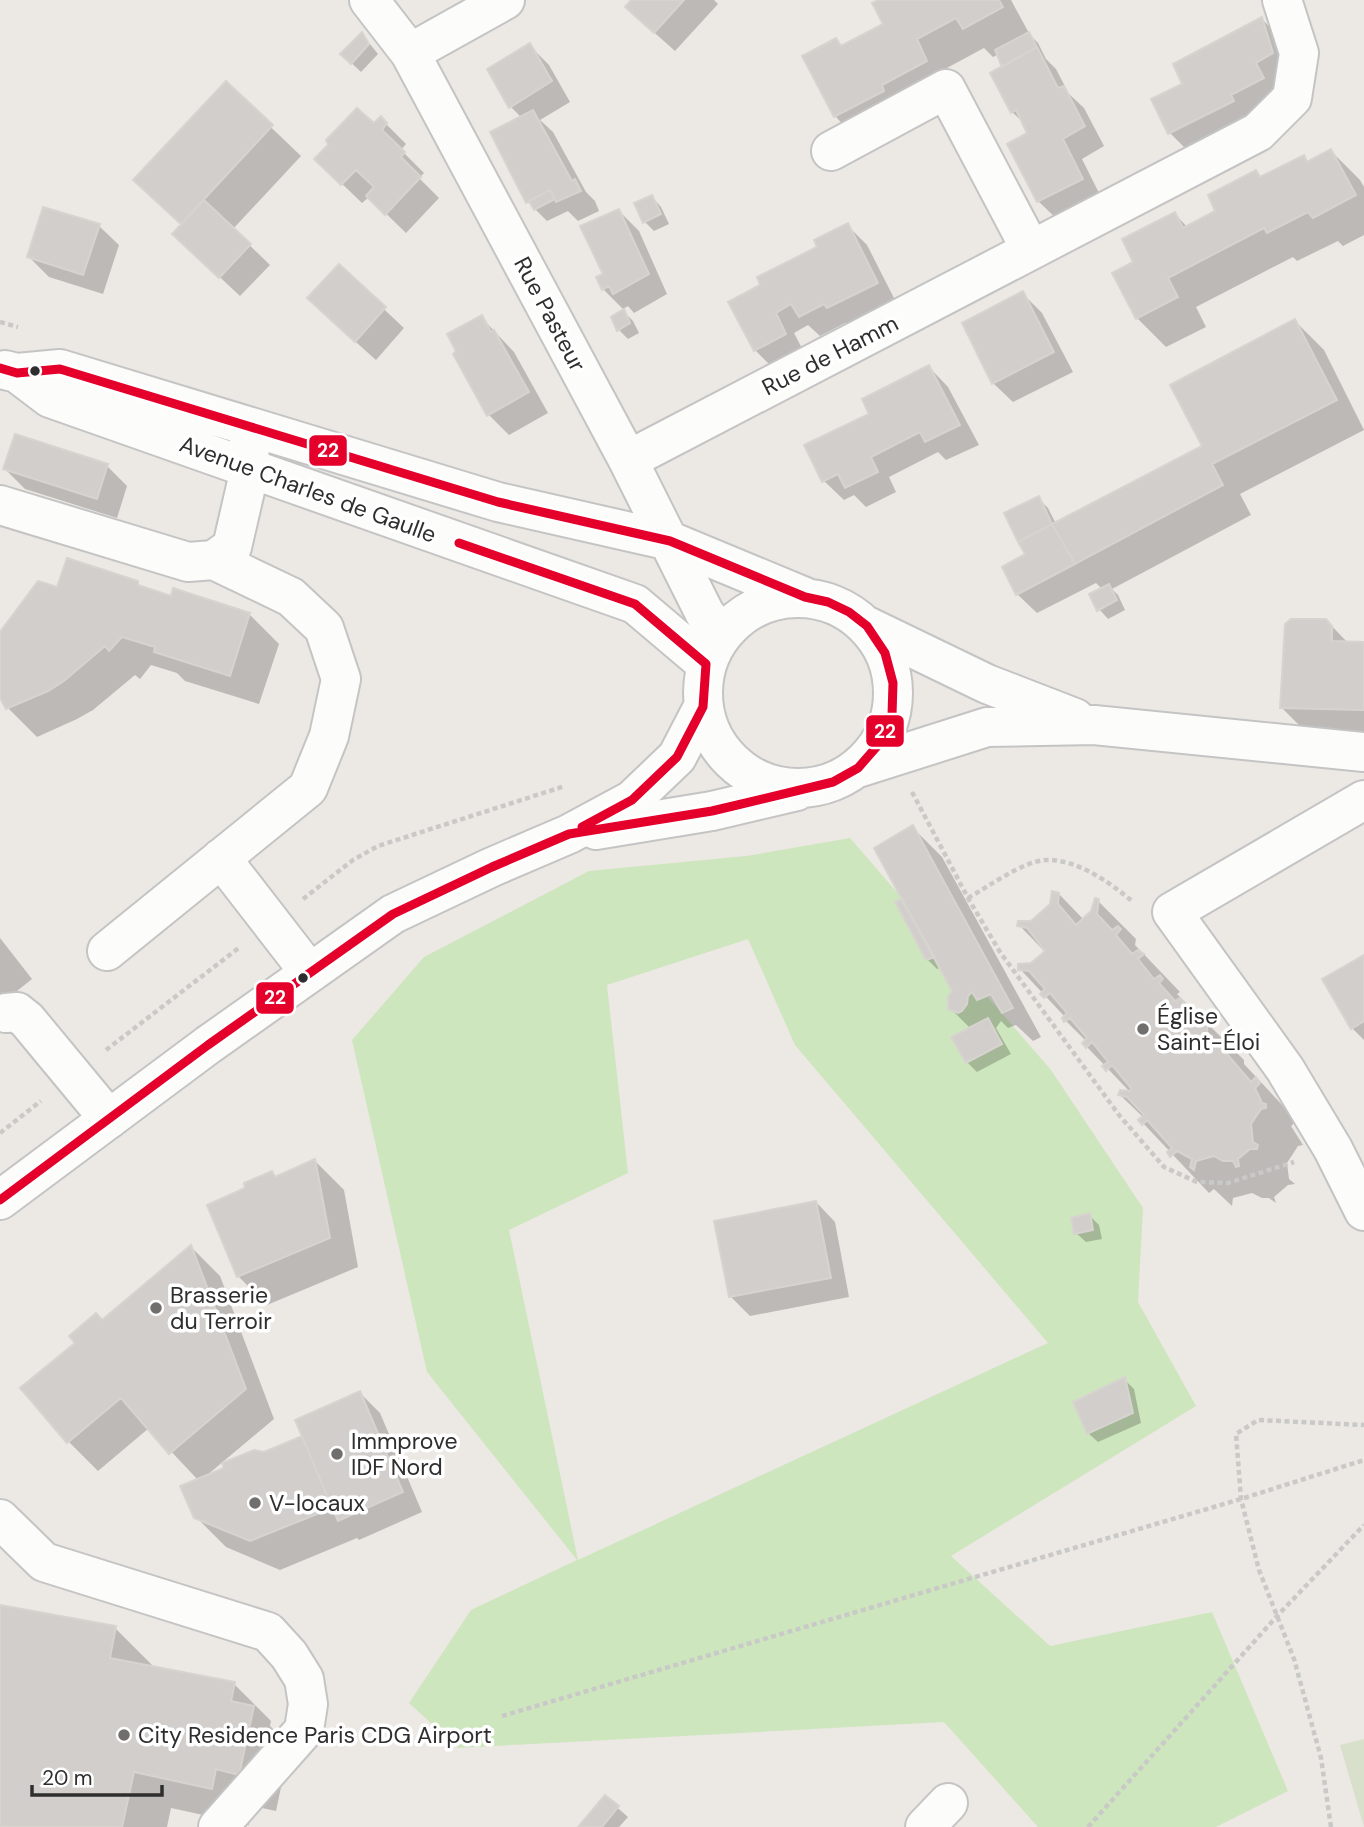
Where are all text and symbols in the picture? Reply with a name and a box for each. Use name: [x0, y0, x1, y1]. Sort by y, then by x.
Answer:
street label: Rue Pasteur: [507, 251, 593, 377]
street label: Rue de Hamm: [757, 308, 903, 402]
unlabelled marker: [28, 364, 42, 378]
street label: Avenue Charles de Gaulle: [176, 429, 440, 549]
line badge: 22: [308, 434, 348, 467]
text: 22: [317, 438, 339, 463]
line badge: 22: [865, 714, 905, 748]
text: 22: [874, 719, 896, 744]
unlabelled marker: [296, 971, 310, 985]
line badge: 22: [255, 981, 295, 1015]
text: 22: [264, 985, 286, 1010]
place label: Église Saint-Éloi: [1157, 1001, 1260, 1057]
marker: Église Saint-Éloi: [1135, 1021, 1151, 1037]
place label: Brasserie du Terroir: [170, 1280, 272, 1336]
marker: Brasserie du Terroir: [148, 1300, 164, 1316]
place label: Immprove IDF Nord: [351, 1426, 458, 1482]
marker: Immprove IDF Nord: [329, 1446, 345, 1462]
place label: V-locaux: [269, 1488, 365, 1518]
marker: V-locaux: [247, 1495, 263, 1511]
place label: City Residence Paris CDG Airport: [138, 1720, 492, 1750]
marker: City Residence Paris CDG Airport: [116, 1727, 132, 1743]
scale bar: [32, 1754, 161, 1798]
text: 20 m: [42, 1764, 93, 1792]

